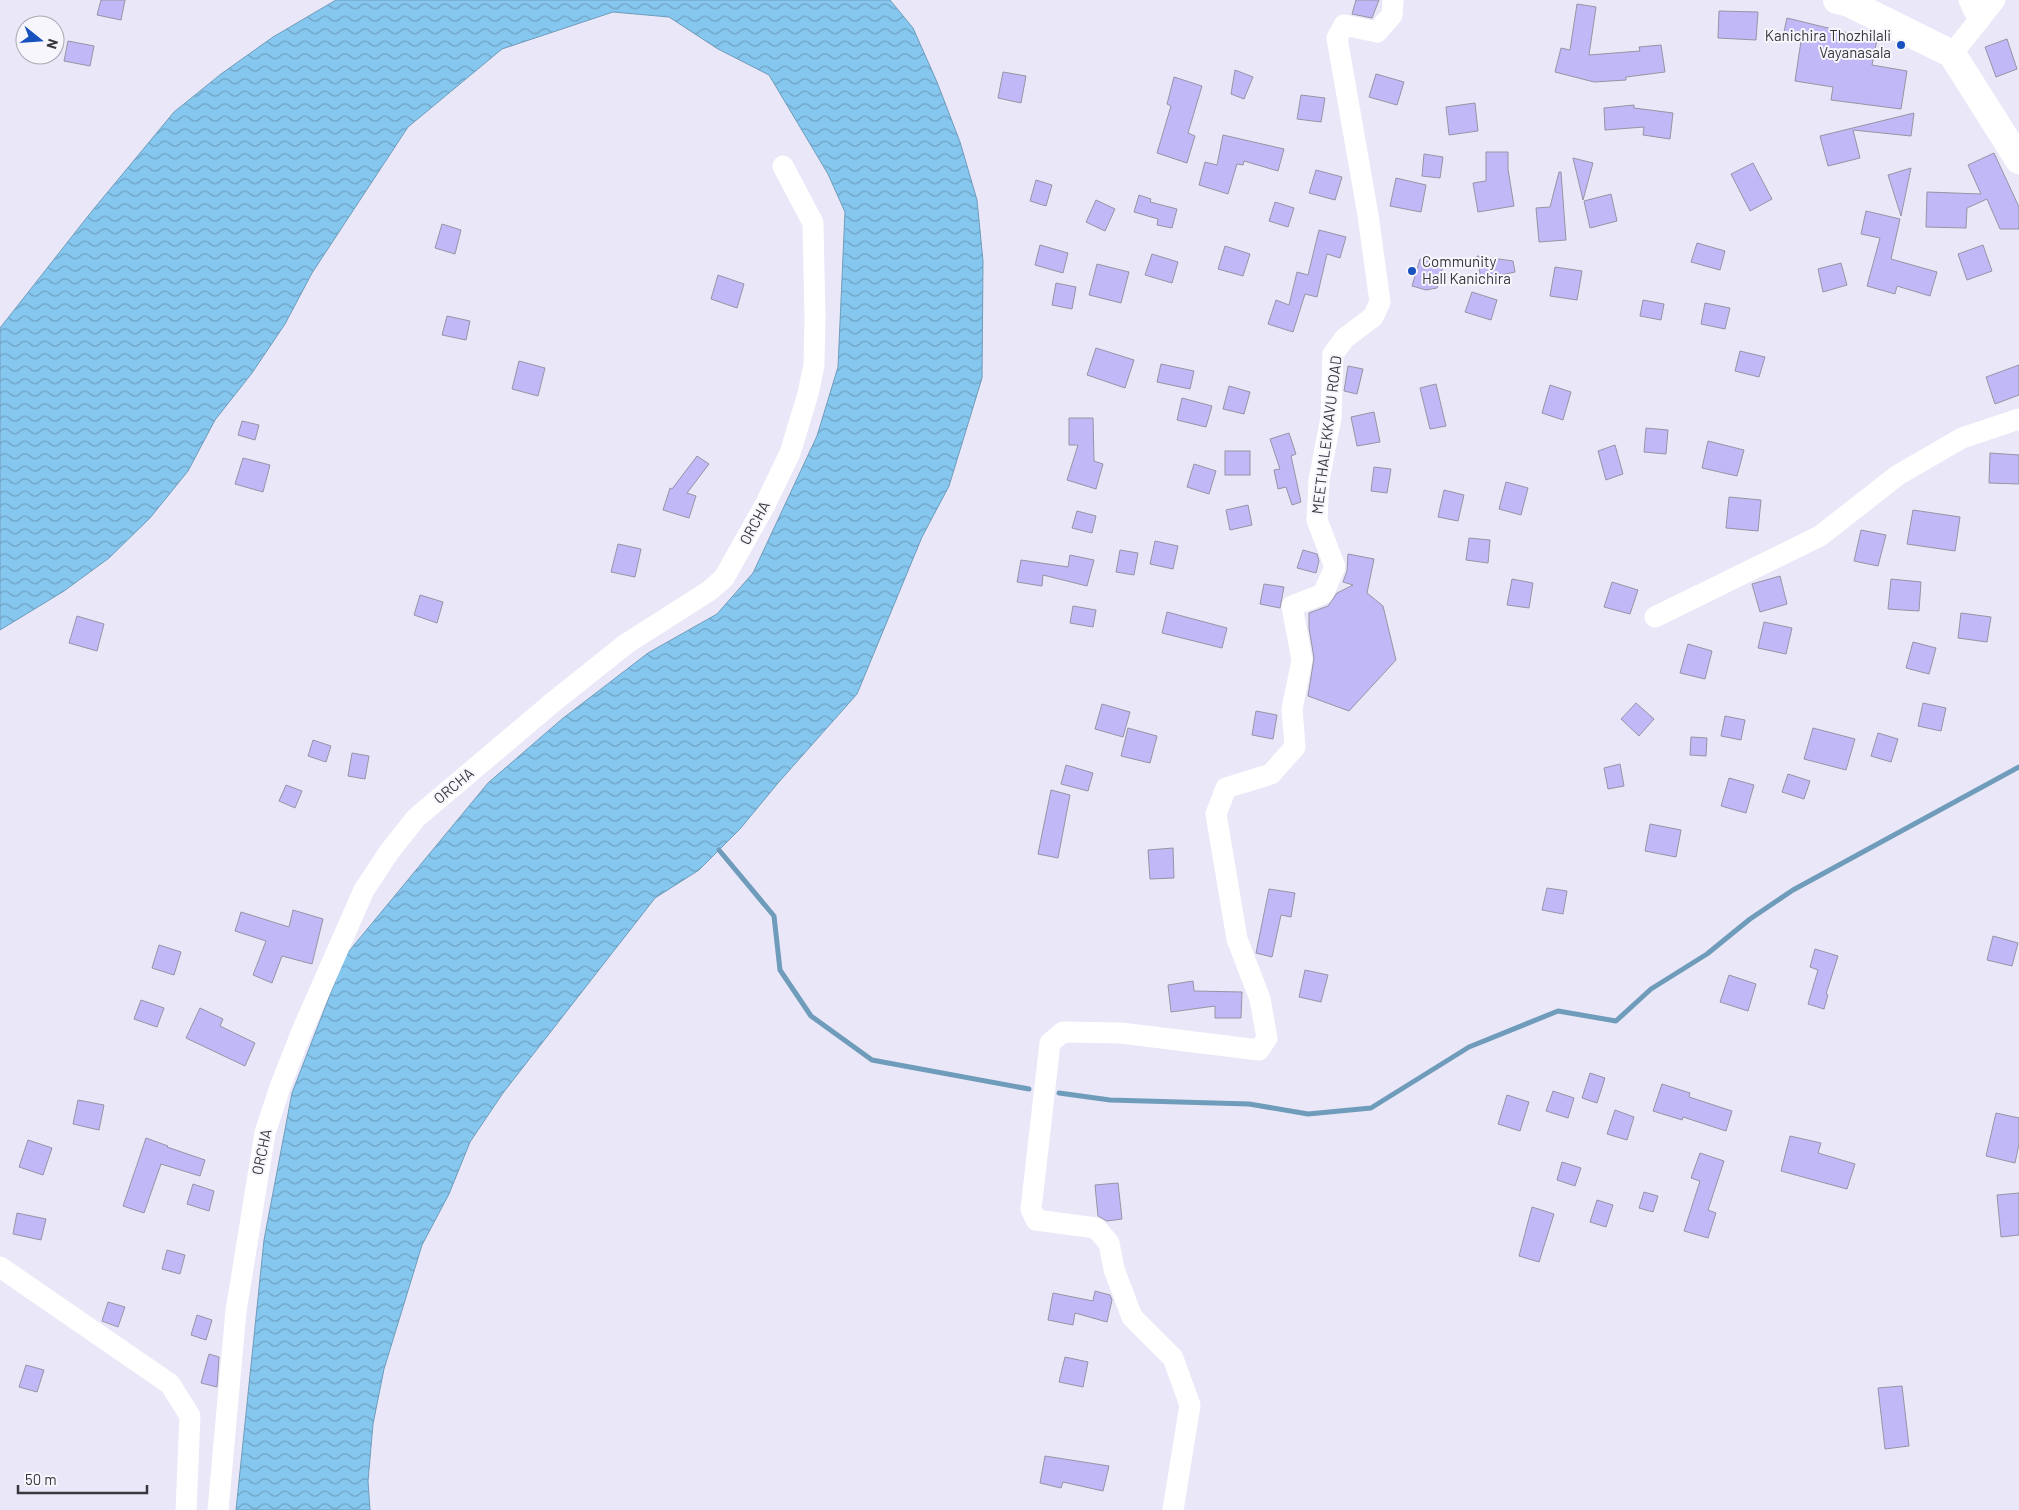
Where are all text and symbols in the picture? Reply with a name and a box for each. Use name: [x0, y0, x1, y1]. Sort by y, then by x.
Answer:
north arrow: [15, 15, 65, 65]
place label: Kanichira Thozhilali Vayanasala: [1765, 26, 1891, 61]
text: N: [43, 37, 62, 51]
marker: Kanichira Thozhilali Vayanasala: [1895, 39, 1907, 51]
place label: Community Hall Kanichira: [1422, 252, 1511, 287]
marker: Community Hall Kanichira: [1406, 265, 1418, 277]
street label: MEETHALEKKAVU ROAD: [1307, 355, 1345, 515]
street label: ORCHA: [735, 498, 773, 547]
street label: ORCHA: [430, 763, 477, 807]
street label: ORCHA: [247, 1127, 275, 1176]
scale bar: [18, 1462, 146, 1494]
text: 50 m: [25, 1470, 57, 1488]

